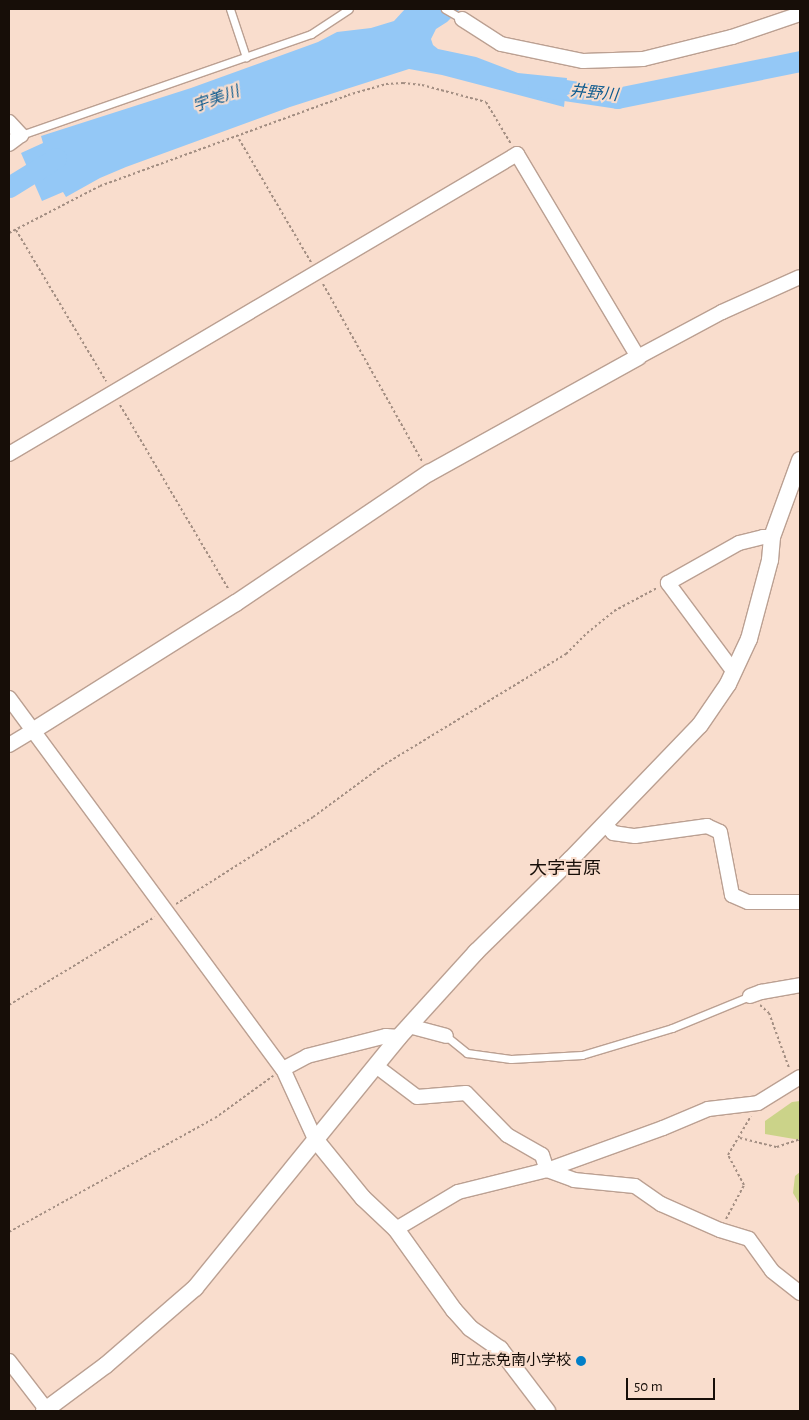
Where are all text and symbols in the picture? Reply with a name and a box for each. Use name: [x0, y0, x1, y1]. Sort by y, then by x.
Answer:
water label: 井野川: [569, 81, 619, 105]
water label: 宇美川: [190, 82, 242, 116]
district label: 大字吉原: [529, 858, 601, 880]
place label: 町立志免南小学校: [451, 1352, 571, 1370]
marker: 町立志免南小学校: [575, 1355, 587, 1367]
scale bar: [629, 1368, 718, 1400]
text: 50 m: [634, 1379, 663, 1394]

